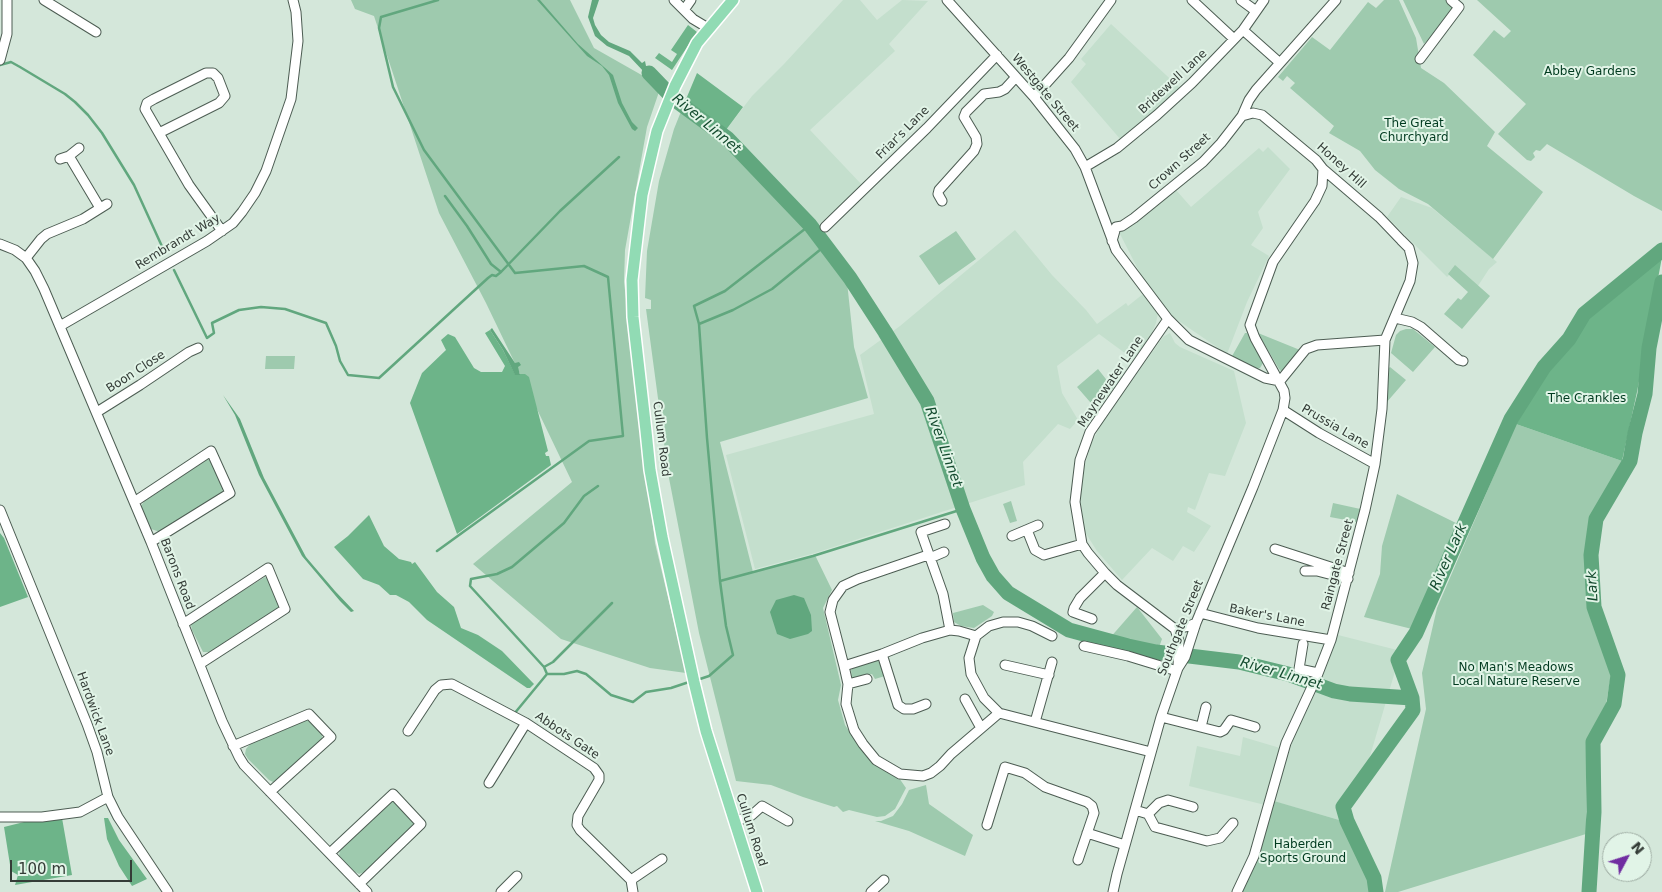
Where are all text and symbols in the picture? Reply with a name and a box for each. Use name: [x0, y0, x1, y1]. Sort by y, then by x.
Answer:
street label: Bridewell Lane: [1136, 47, 1210, 117]
street label: Westgate Street: [1008, 51, 1082, 135]
park label: Abbey Gardens: [1544, 65, 1636, 79]
water label: River Linnet: [668, 90, 744, 158]
street label: Friar's Lane: [874, 104, 932, 162]
park label: The Great Churchyard: [1379, 117, 1449, 145]
street label: Crown Street: [1146, 131, 1214, 193]
street label: Honey Hill: [1313, 140, 1369, 192]
street label: Rembrandt Way: [133, 211, 223, 273]
street label: Maynewater Lane: [1075, 334, 1147, 430]
street label: Boon Close: [104, 348, 168, 396]
park label: The Crankles: [1548, 392, 1626, 406]
street label: Cullum Road: [649, 400, 673, 478]
street label: Prussia Lane: [1299, 402, 1371, 452]
water label: River Linnet: [921, 405, 965, 489]
street label: Raingate Street: [1319, 518, 1357, 612]
water label: River Lark: [1427, 521, 1471, 593]
street label: Barons Road: [157, 536, 197, 612]
water label: Lark: [1584, 570, 1602, 602]
street label: Southgate Street: [1155, 578, 1207, 678]
street label: Baker's Lane: [1228, 602, 1306, 630]
water label: River Linnet: [1238, 654, 1324, 694]
park label: No Man's Meadows Local Nature Reserve: [1452, 661, 1580, 689]
street label: Hardwick Lane: [73, 670, 117, 758]
street label: Abbots Gate: [532, 709, 602, 763]
street label: Cullum Road: [732, 792, 770, 868]
north arrow: [1602, 832, 1652, 882]
park label: Haberden Sports Ground: [1260, 838, 1346, 866]
text: N: [1628, 838, 1648, 858]
scale bar: [12, 850, 135, 882]
text: 100 m: [18, 860, 66, 878]

